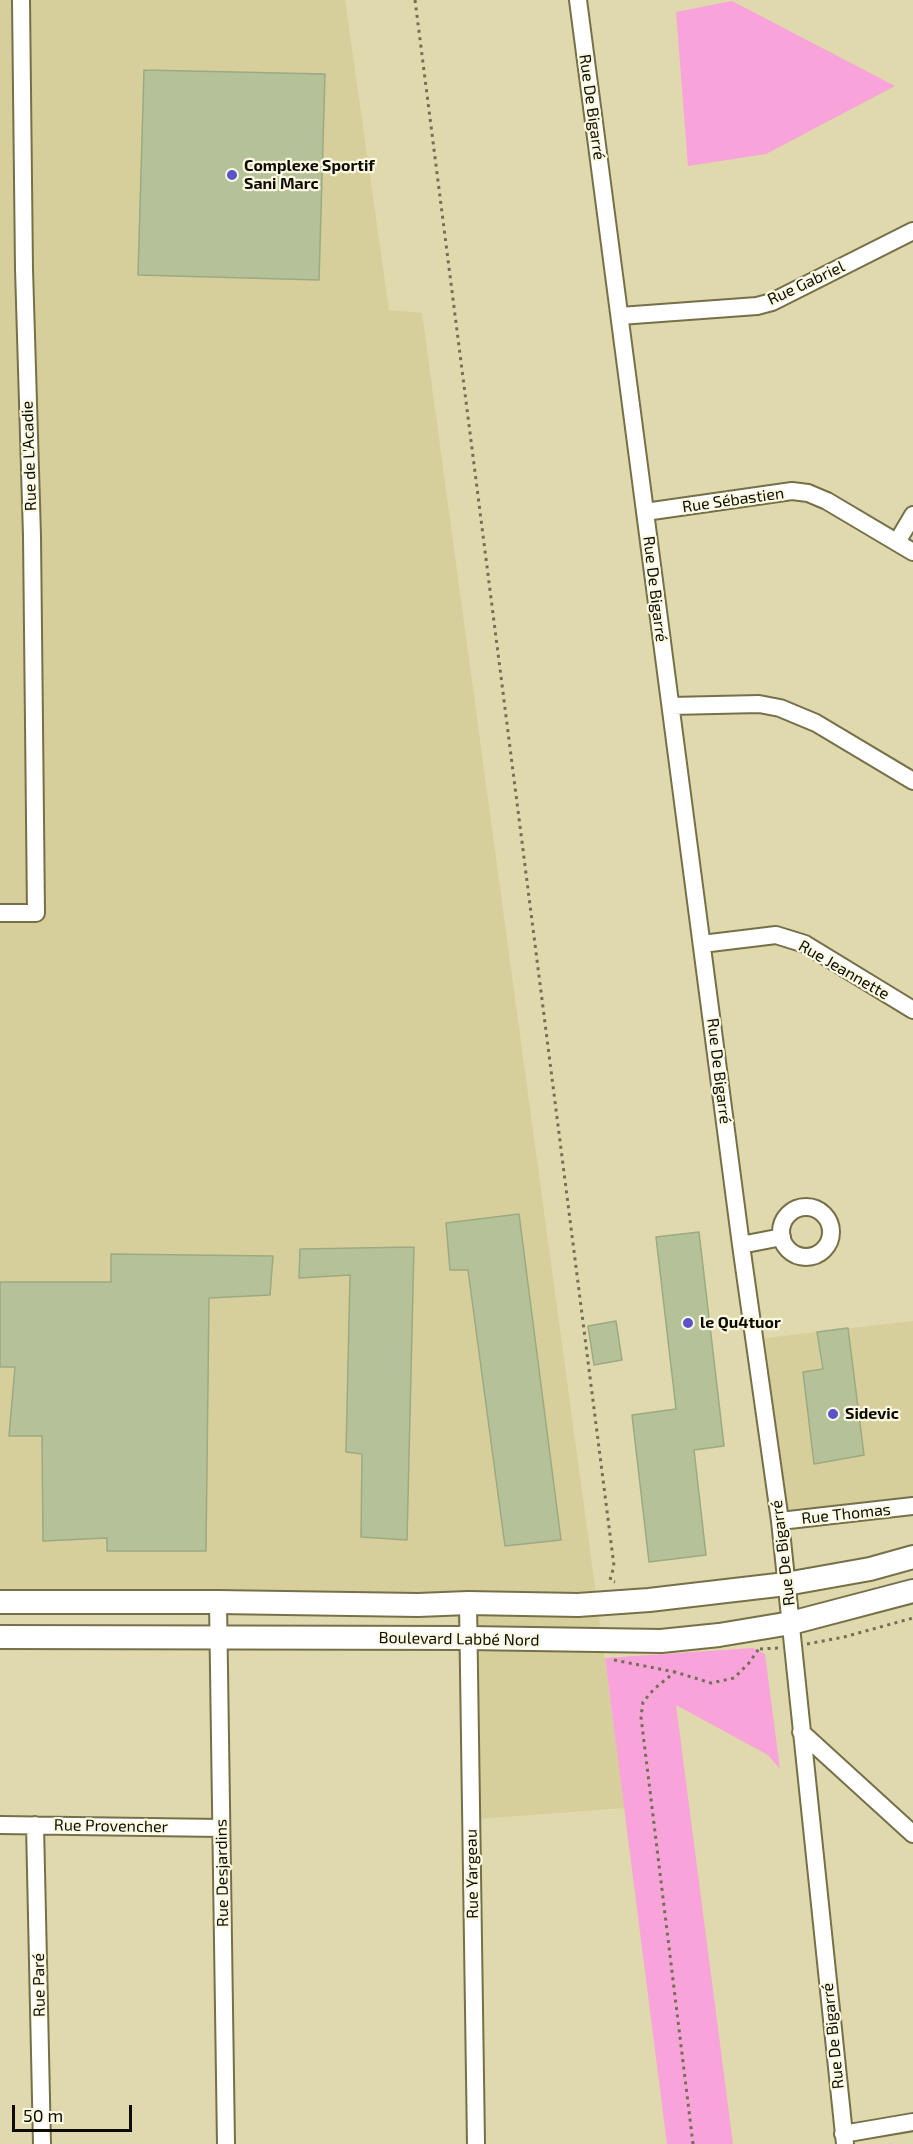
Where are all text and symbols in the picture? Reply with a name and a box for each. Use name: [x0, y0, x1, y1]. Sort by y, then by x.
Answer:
street label: Rue De Bigarré: [575, 53, 609, 161]
place label: Complexe Sportif Sani Marc: [244, 156, 375, 194]
marker: Complexe Sportif Sani Marc: [225, 168, 239, 182]
street label: Rue Gabriel: [764, 257, 848, 309]
street label: Rue de L'Acadie: [17, 401, 41, 511]
street label: Rue Sébastien: [681, 483, 785, 517]
street label: Rue De Bigarré: [639, 535, 671, 643]
street label: Rue Jeannette: [795, 936, 893, 1004]
street label: Rue De Bigarré: [703, 1017, 735, 1125]
place label: le Qu4tuor: [700, 1313, 781, 1333]
marker: le Qu4tuor: [681, 1316, 695, 1330]
place label: Sidevic: [845, 1404, 899, 1424]
marker: Sidevic: [826, 1407, 840, 1421]
street label: Rue De Bigarré: [767, 1499, 799, 1607]
street label: Rue Thomas: [800, 1500, 892, 1528]
street label: Boulevard Labbé Nord: [378, 1628, 540, 1650]
street label: Rue Provencher: [54, 1815, 168, 1837]
street label: Rue Desjardins: [211, 1819, 233, 1927]
street label: Rue Yargeau: [462, 1829, 482, 1919]
street label: Rue Paré: [29, 1953, 49, 2017]
street label: Rue De Bigarré: [818, 1982, 848, 2090]
scale bar: [15, 2093, 135, 2131]
text: 50 m: [23, 2104, 63, 2126]

